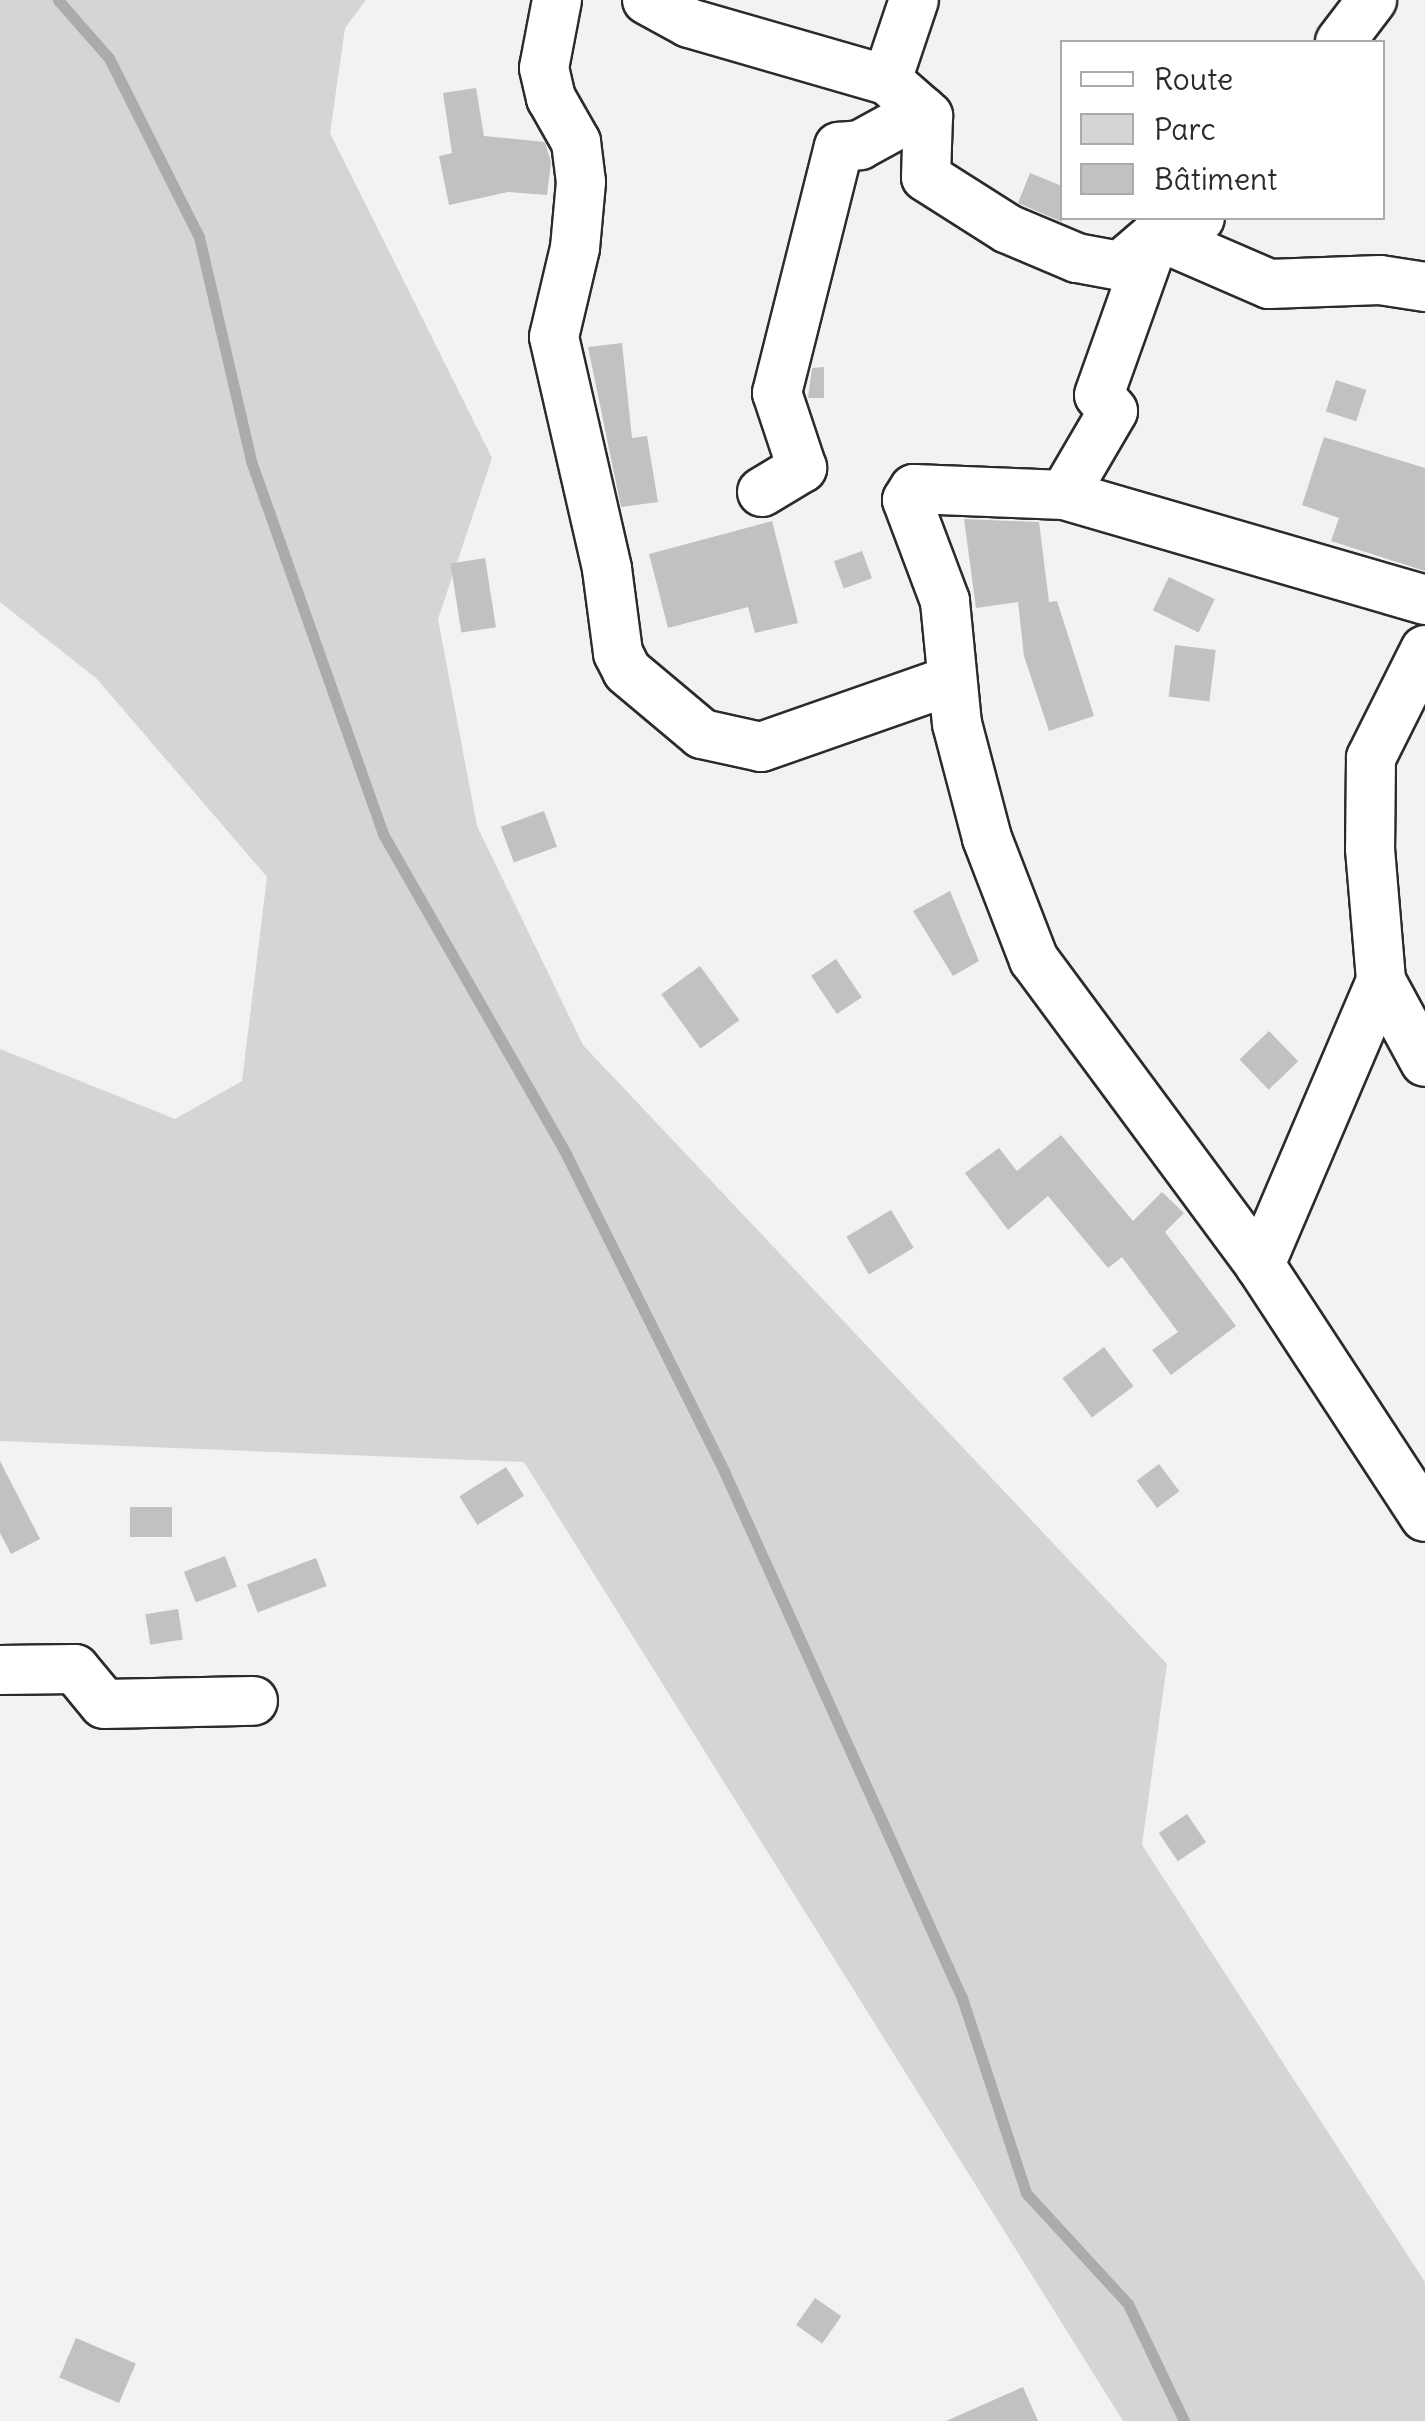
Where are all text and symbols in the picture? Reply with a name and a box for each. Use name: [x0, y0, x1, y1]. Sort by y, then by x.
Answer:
legend: [1060, 40, 1385, 220]
text: Route: [1154, 60, 1233, 98]
text: Parc: [1154, 110, 1216, 148]
text: Bâtiment: [1154, 160, 1277, 198]

